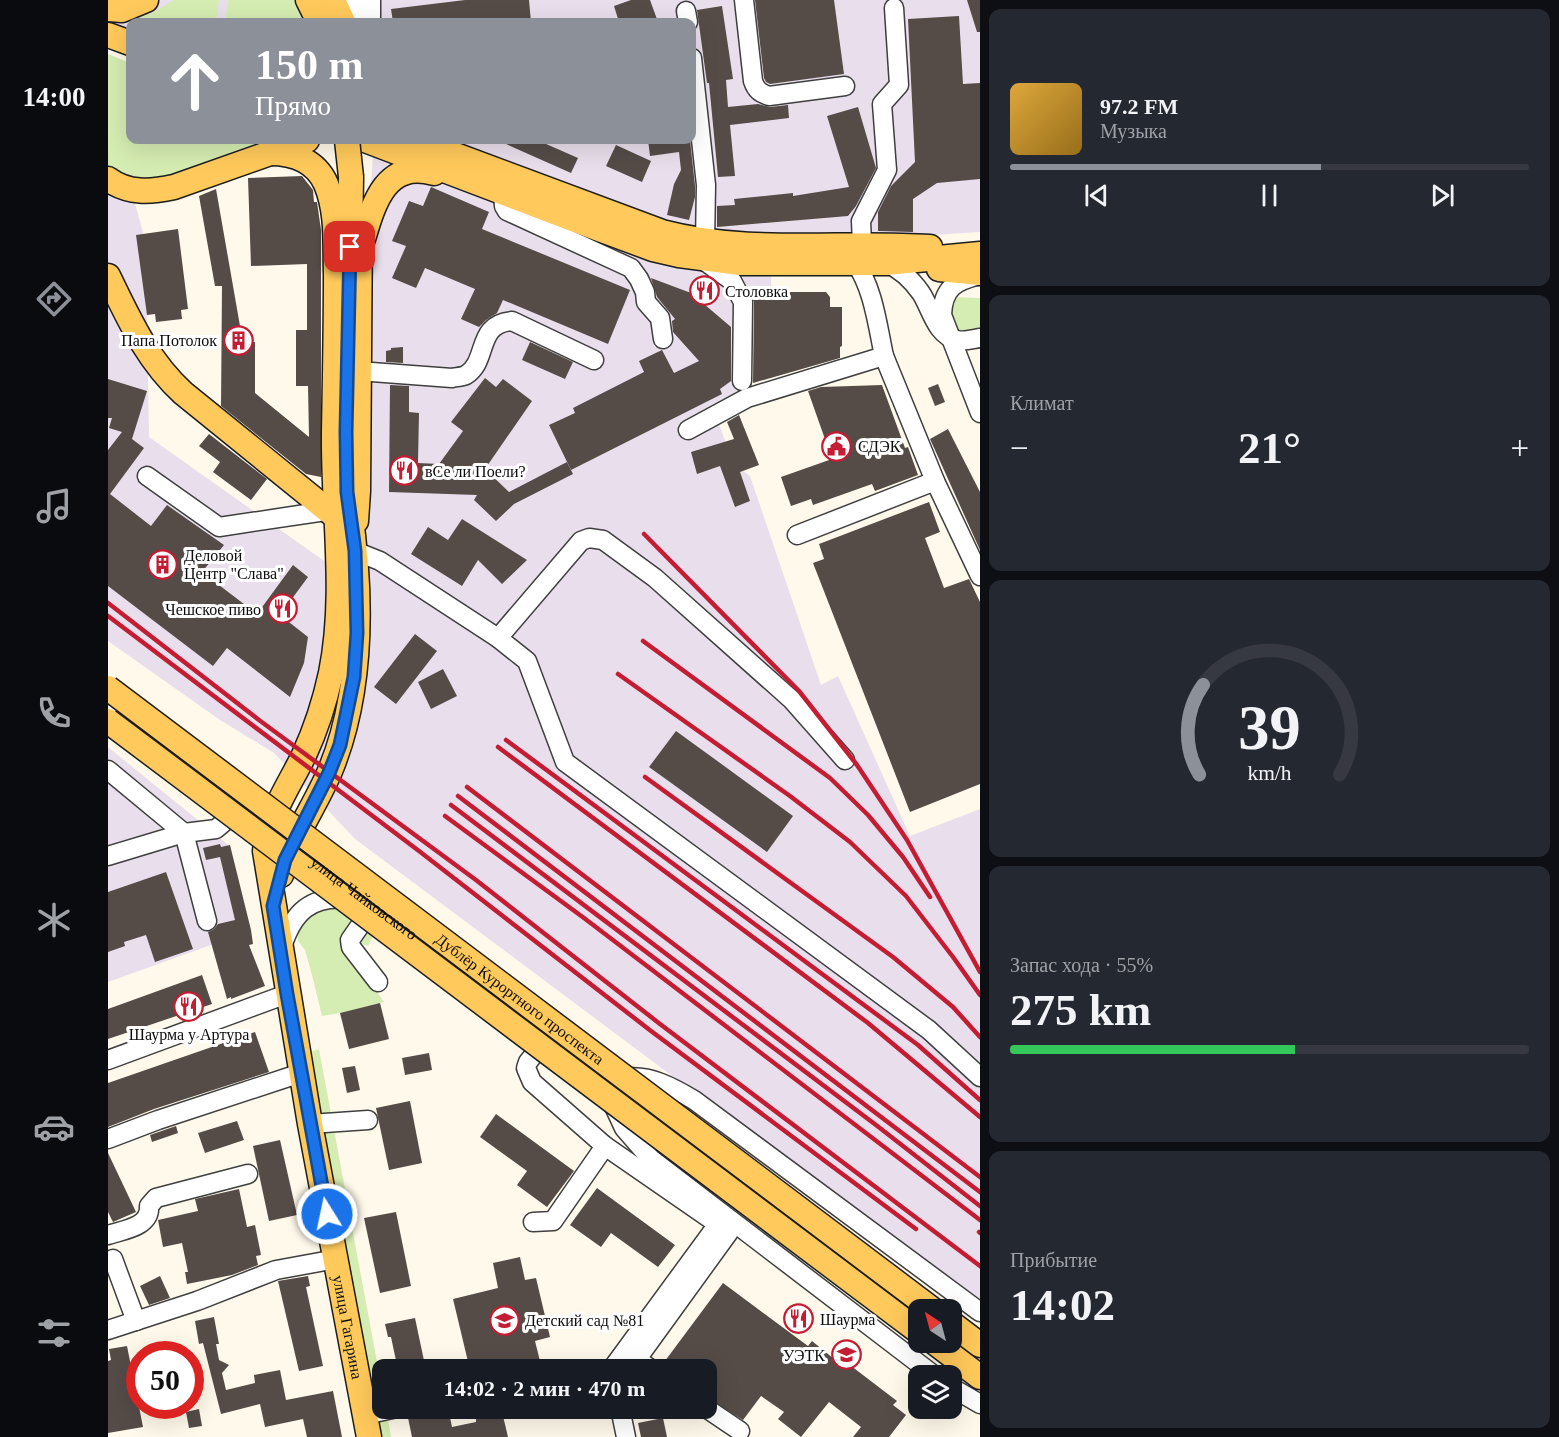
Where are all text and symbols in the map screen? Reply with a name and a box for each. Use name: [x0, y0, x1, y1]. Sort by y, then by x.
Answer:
icon: ahead: [156, 42, 234, 120]
text: 150 m: [255, 42, 364, 88]
text: 14:00: [23, 82, 86, 112]
text: Прямо: [255, 91, 331, 121]
text: 97.2 FM: [1100, 94, 1178, 119]
text: Музыка: [1100, 120, 1167, 142]
icon: previous: [1080, 179, 1113, 212]
icon: pause: [1253, 179, 1286, 212]
icon: next: [1426, 179, 1459, 212]
pin: [324, 221, 375, 272]
icon: arrive: [333, 230, 366, 263]
restaurant icon: Столовка: [688, 275, 720, 307]
icon: directions: [33, 278, 75, 320]
place label: Столовка: [725, 283, 788, 300]
building icon: Папа Потолок: [222, 324, 254, 356]
place label: Папа Потолок: [121, 332, 217, 349]
text: Климат: [1010, 392, 1074, 414]
text: 21°: [1238, 423, 1301, 473]
public building icon: СДЭК: [821, 430, 853, 462]
text: −: [1010, 430, 1029, 466]
text: +: [1510, 430, 1529, 466]
place label: СДЭК: [858, 438, 901, 456]
restaurant icon: вСе ли Поели?: [388, 455, 420, 487]
place label: вСе ли Поели?: [425, 463, 526, 480]
icon: music: [33, 485, 75, 527]
place label: Деловой Центр "Слава": [184, 547, 284, 583]
building icon: Деловой Центр "Слава": [147, 548, 179, 580]
restaurant icon: Чешское пиво: [266, 593, 298, 625]
place label: Чешское пиво: [165, 601, 261, 618]
icon: phone: [33, 692, 75, 734]
text: 39: [1238, 694, 1301, 763]
text: km/h: [1247, 762, 1292, 786]
street label: улица Чайковского: [307, 853, 421, 943]
icon: climate: [33, 899, 75, 941]
street label: Дублёр Курортного проспекта: [432, 930, 607, 1067]
text: Запас хода · 55%: [1010, 954, 1153, 976]
text: 275 km: [1010, 985, 1151, 1035]
restaurant icon: Шаурма у Артура: [173, 990, 205, 1022]
place label: Шаурма у Артура: [129, 1026, 249, 1044]
icon: car: [33, 1106, 75, 1148]
position arrow: [295, 1182, 359, 1246]
text: Прибытие: [1010, 1249, 1097, 1271]
street label: улица Гагарина: [329, 1274, 366, 1380]
text: 14:02: [1010, 1280, 1115, 1330]
north arrow: [908, 1299, 962, 1353]
map controls: [908, 1299, 962, 1419]
restaurant icon: Шаурма: [783, 1303, 815, 1335]
school or university icon: Детский сад №81: [488, 1304, 520, 1336]
place label: Шаурма: [820, 1311, 875, 1329]
icon: filters: [33, 1312, 75, 1354]
place label: Детский сад №81: [525, 1312, 644, 1330]
school or university icon: УЭТК: [830, 1339, 862, 1371]
speed limit sign: 50: [126, 1341, 204, 1419]
place label: УЭТК: [783, 1347, 825, 1364]
button: layers: [908, 1365, 962, 1419]
text: 14:02 · 2 мин · 470 m: [444, 1376, 645, 1401]

